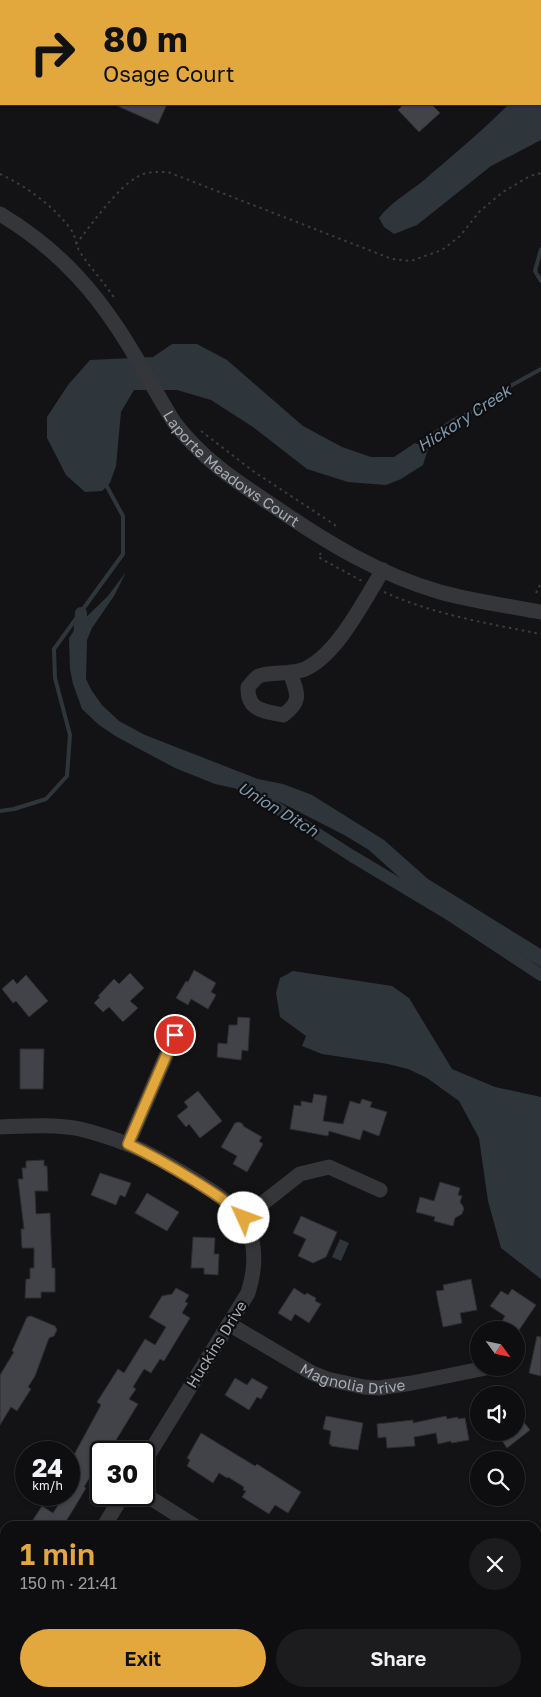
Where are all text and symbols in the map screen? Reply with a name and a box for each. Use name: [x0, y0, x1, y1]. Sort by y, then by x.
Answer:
text: 80 m: [103, 18, 188, 60]
icon: right: [20, 20, 85, 85]
text: Osage Court: [103, 60, 234, 87]
water label: Hickory Creek: [413, 379, 516, 456]
street label: Laporte Meadows Court: [160, 407, 303, 530]
water label: Union Ditch: [234, 777, 323, 841]
pin: [154, 1014, 196, 1056]
icon: arrive: [161, 1021, 189, 1049]
position arrow: [217, 1191, 269, 1243]
street label: Huckins Drive: [182, 1297, 250, 1391]
north arrow: [470, 1321, 525, 1376]
map controls: [470, 1321, 525, 1506]
street label: Magnolia Drive: [297, 1359, 407, 1397]
button: sound: [470, 1386, 525, 1441]
speed limit sign: 30: [90, 1441, 155, 1506]
button: search: [470, 1451, 525, 1506]
text: 24: [32, 1452, 63, 1483]
text: km/h: [32, 1478, 63, 1493]
text: 1 min: [20, 1536, 95, 1572]
button: close: [469, 1538, 521, 1590]
text: 150 m · 21:41: [20, 1573, 117, 1593]
button: Exit: [20, 1629, 266, 1687]
button: Share: [276, 1629, 521, 1687]

